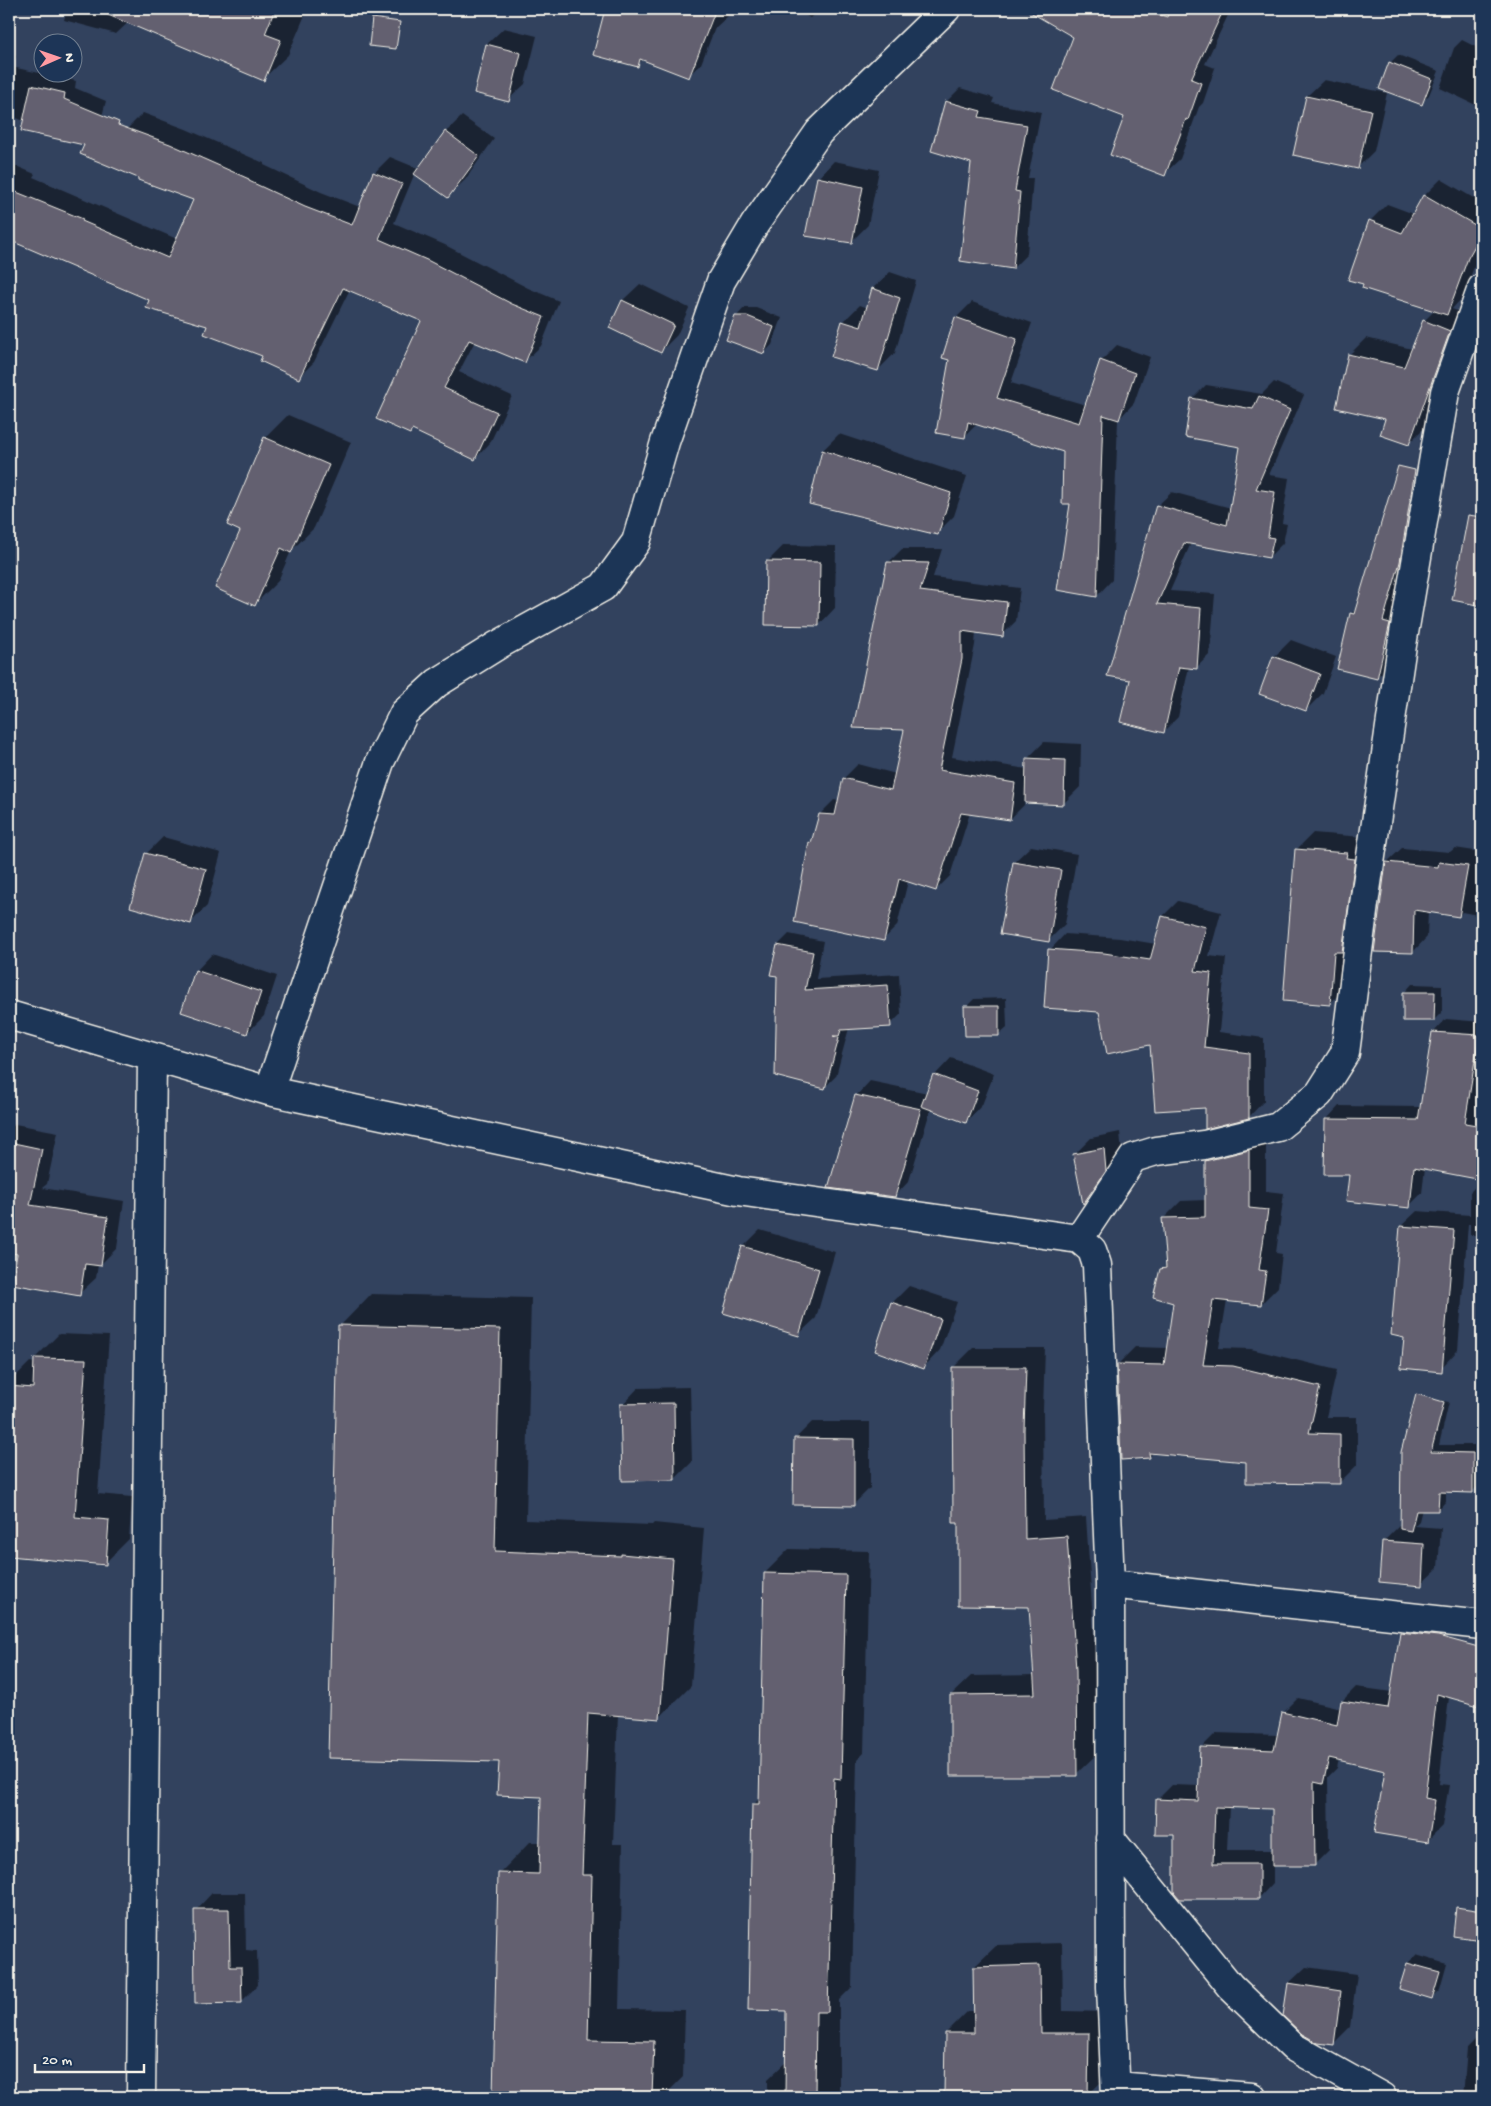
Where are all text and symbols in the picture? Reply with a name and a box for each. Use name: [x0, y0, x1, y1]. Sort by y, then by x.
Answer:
north arrow: [32, 32, 82, 82]
text: N: [60, 53, 77, 62]
scale bar: [35, 2041, 144, 2073]
text: 20 m: [42, 2052, 72, 2070]

